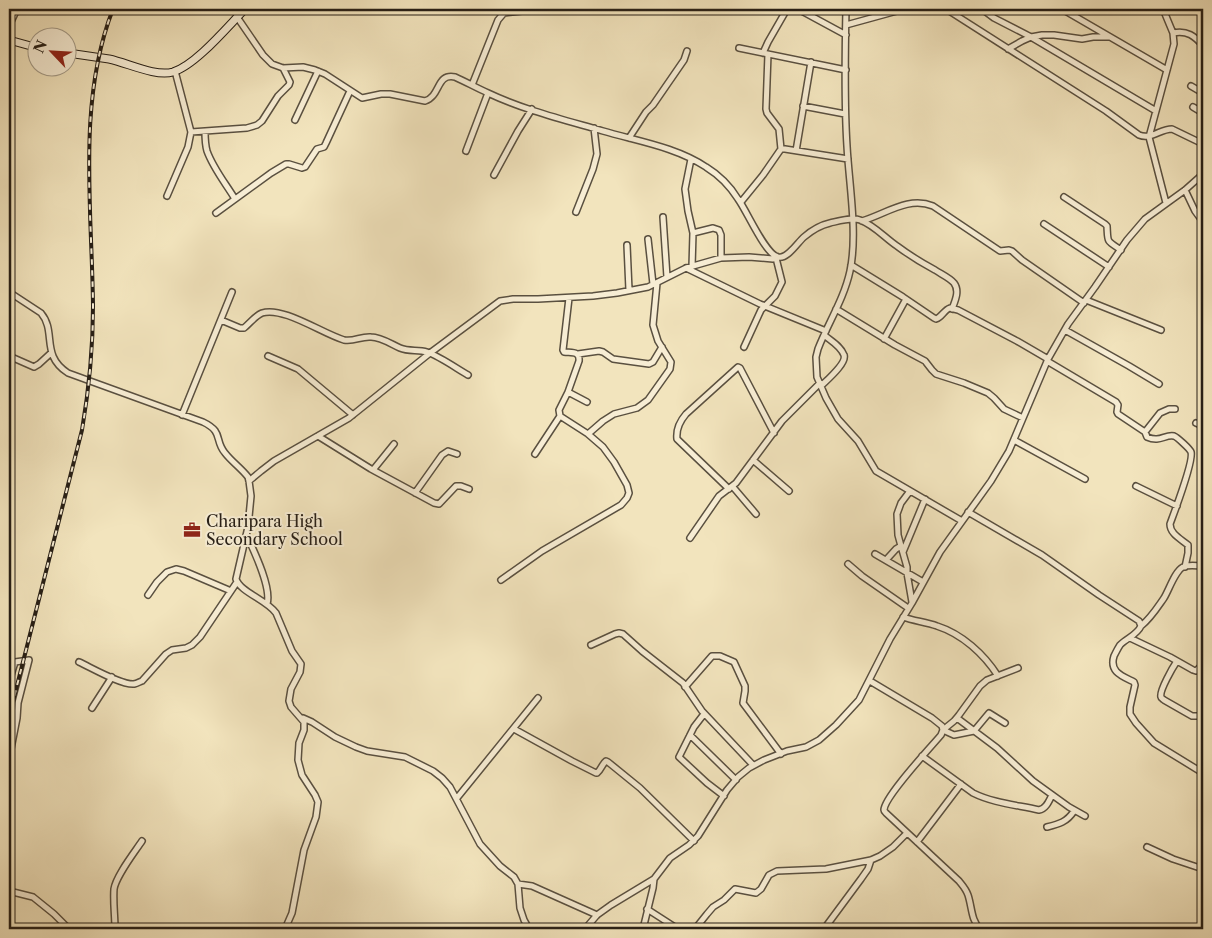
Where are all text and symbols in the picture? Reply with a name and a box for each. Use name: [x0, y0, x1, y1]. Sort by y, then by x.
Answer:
north arrow: [28, 28, 78, 78]
text: N: [29, 37, 51, 56]
place label: Charipara High Secondary School: [206, 511, 343, 549]
office icon: Charipara High Secondary School: [182, 520, 202, 540]

